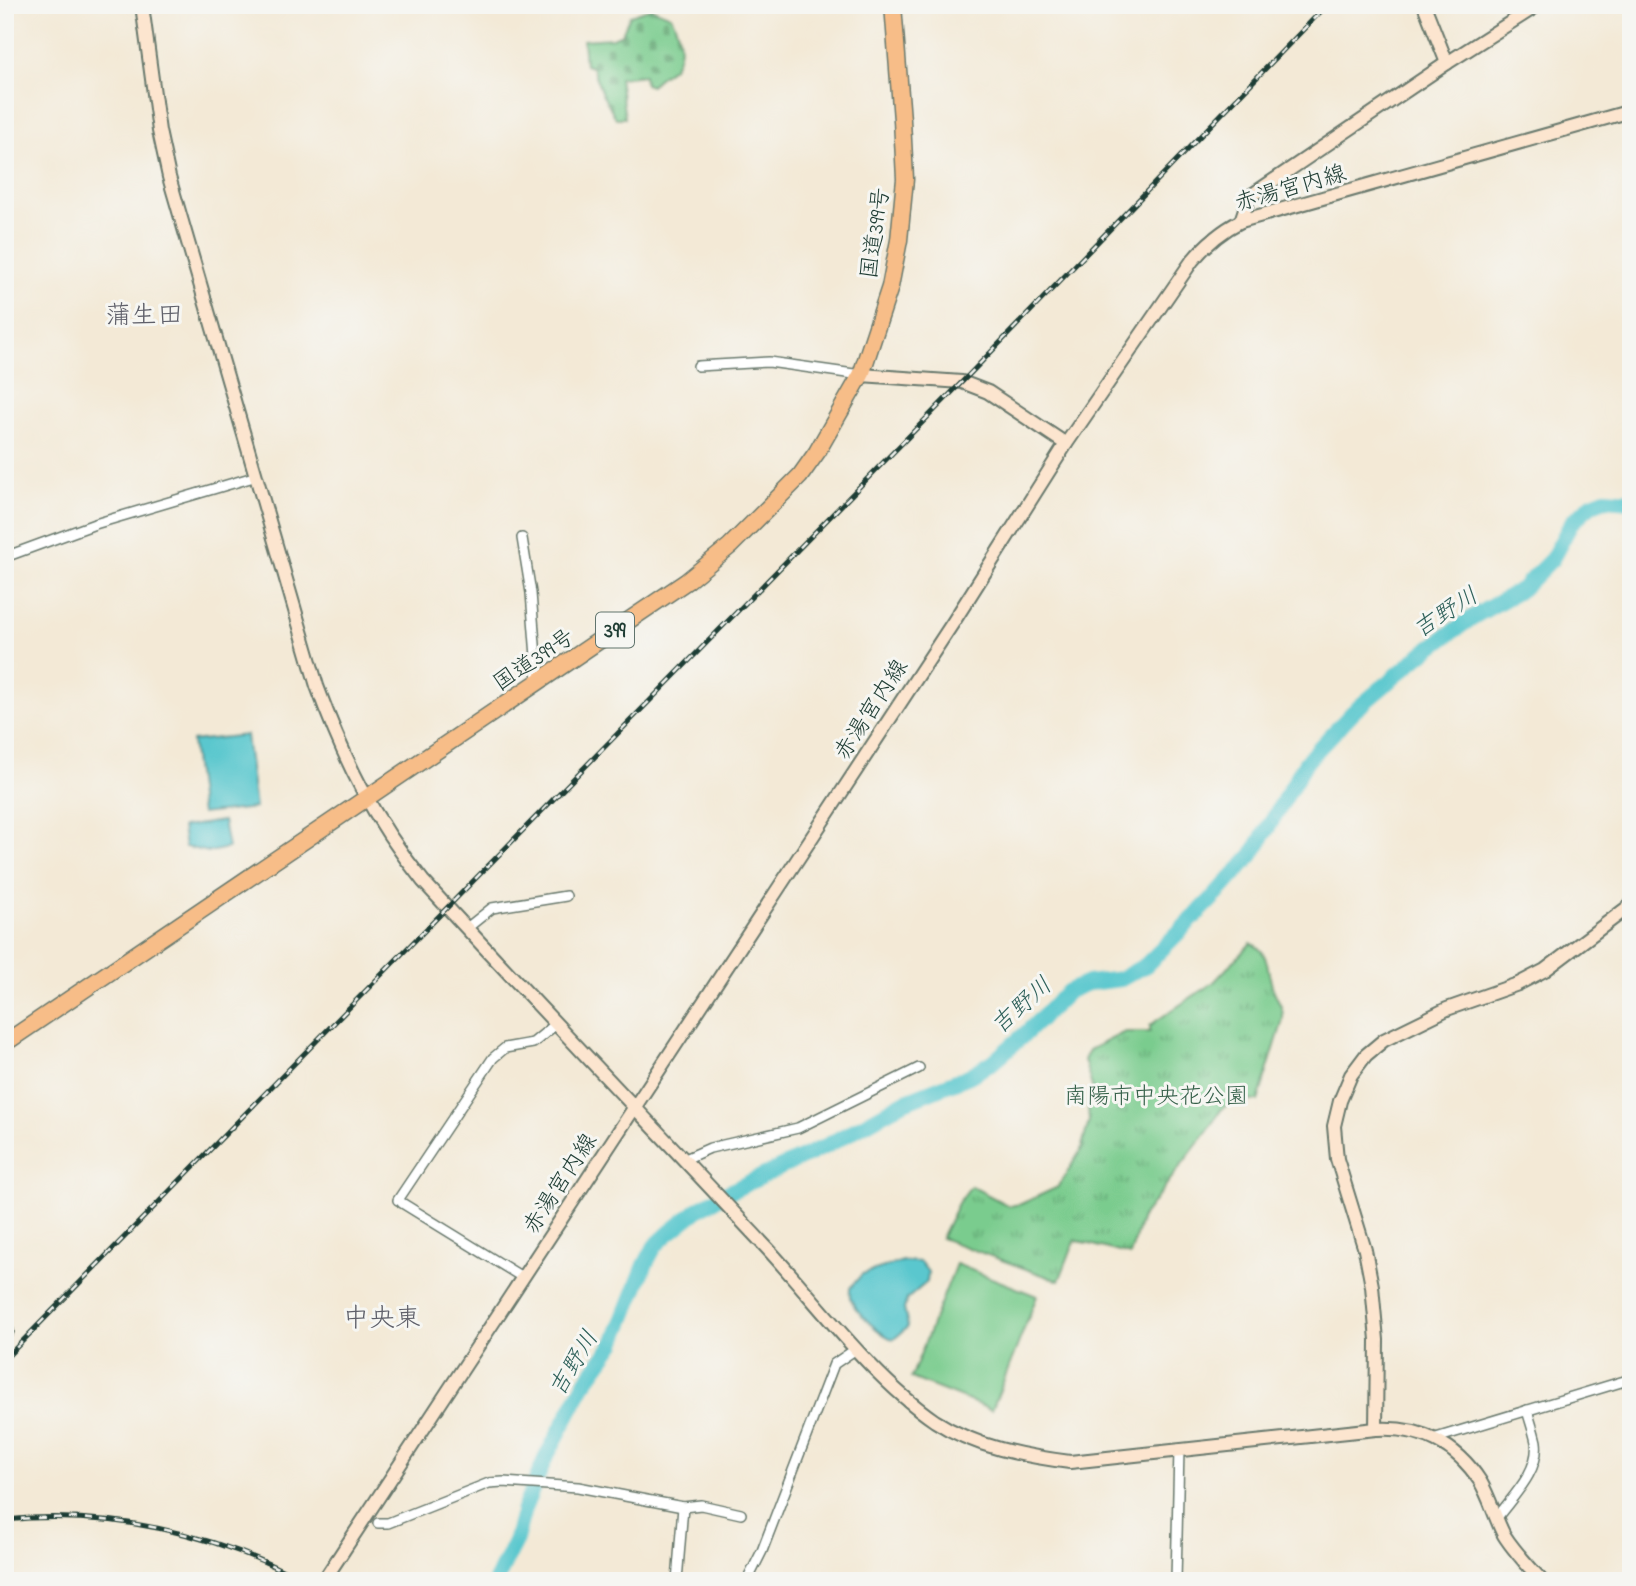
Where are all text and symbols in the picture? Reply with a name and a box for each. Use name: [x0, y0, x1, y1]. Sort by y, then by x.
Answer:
street label: 赤湯宮内線: [1231, 158, 1351, 221]
street label: 国道399号: [854, 185, 899, 281]
district label: 蒲生田: [105, 298, 183, 336]
water label: 吉野川: [1407, 580, 1486, 648]
road number: 399: [596, 612, 634, 648]
street label: 国道399号: [487, 622, 582, 701]
street label: 赤湯宮内線: [827, 653, 917, 768]
water label: 吉野川: [984, 970, 1061, 1044]
park label: 南陽市中央花公園: [1064, 1081, 1248, 1114]
street label: 赤湯宮内線: [516, 1127, 606, 1242]
district label: 中央東: [343, 1301, 421, 1339]
water label: 吉野川: [542, 1324, 609, 1404]

